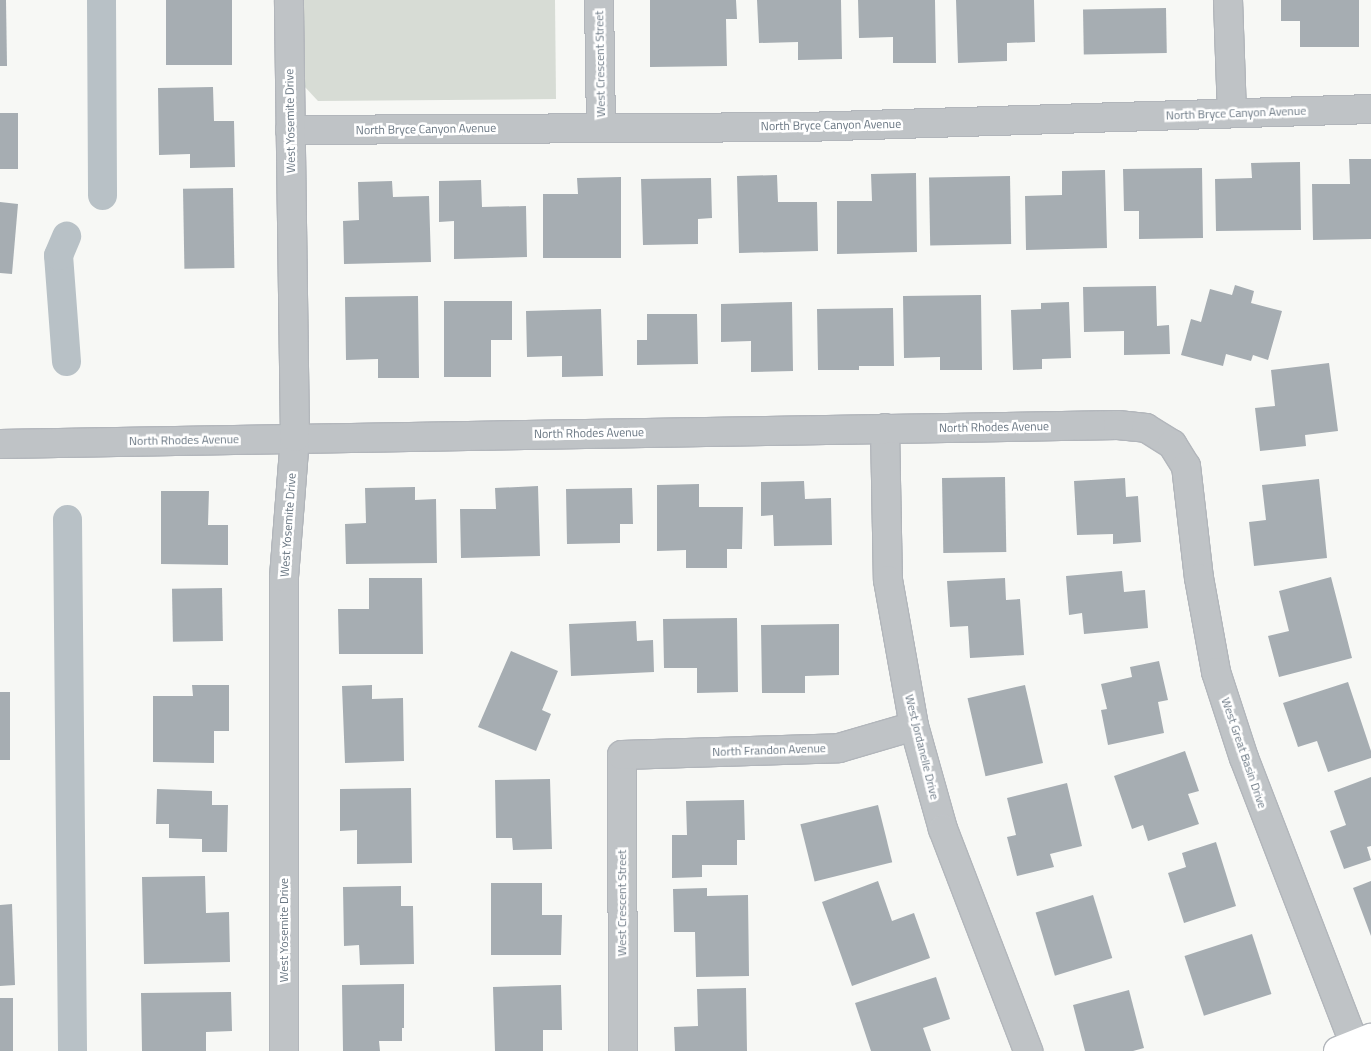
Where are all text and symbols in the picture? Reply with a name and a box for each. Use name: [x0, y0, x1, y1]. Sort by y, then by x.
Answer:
street label: West Crescent Street: [592, 11, 608, 117]
street label: West Yosemite Drive: [282, 69, 298, 173]
street label: North Bryce Canyon Avenue: [1166, 103, 1306, 123]
street label: North Bryce Canyon Avenue: [761, 117, 901, 133]
street label: North Bryce Canyon Avenue: [356, 121, 496, 137]
street label: North Rhodes Avenue: [939, 419, 1049, 435]
street label: North Rhodes Avenue: [534, 425, 644, 441]
street label: North Rhodes Avenue: [129, 432, 239, 448]
street label: West Yosemite Drive: [277, 472, 299, 578]
street label: West Jordanelle Drive: [902, 693, 942, 801]
street label: West Great Basin Drive: [1218, 696, 1270, 810]
street label: North Frandon Avenue: [712, 741, 826, 759]
street label: West Crescent Street: [615, 850, 629, 956]
street label: West Yosemite Drive: [277, 878, 291, 982]

